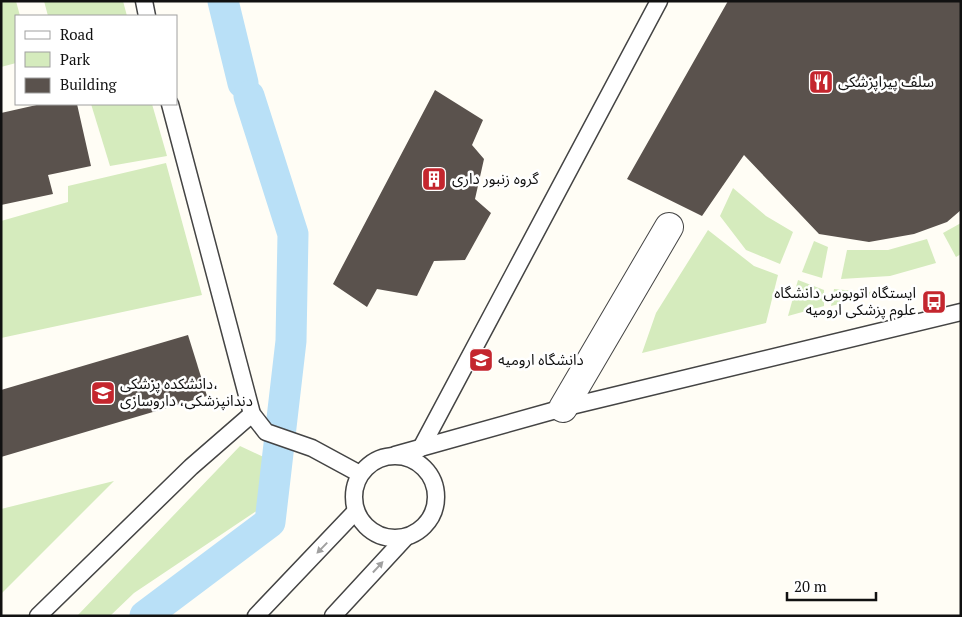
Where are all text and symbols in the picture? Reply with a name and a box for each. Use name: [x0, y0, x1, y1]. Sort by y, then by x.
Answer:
legend: [15, 15, 178, 105]
text: Road: [60, 24, 93, 44]
text: Park: [60, 49, 90, 69]
restaurant icon: سلف پیراپزشکی: [808, 69, 834, 95]
place label: سلف پیراپزشکی: [838, 71, 934, 92]
text: Building: [60, 74, 118, 94]
building icon: گروه زنبور داری: [421, 166, 447, 192]
place label: گروه زنبور داری: [452, 168, 539, 188]
place label: ایستگاه اتوبوس دانشگاه علوم پزشکی ارومیه: [774, 282, 916, 321]
bus stop icon: ایستگاه اتوبوس دانشگاه علوم پزشکی ارومیه: [921, 289, 947, 315]
school or university icon: دانشگاه ارومیه: [468, 347, 494, 373]
place label: دانشگاه ارومیه: [498, 349, 584, 369]
place label: دانشکده پزشکی، دندانپزشکی، داروسازی: [120, 373, 253, 411]
school or university icon: دانشکده پزشکی، دندانپزشکی، داروسازی: [90, 380, 116, 406]
one-way arrow: [316, 541, 328, 553]
one-way arrow: [372, 562, 384, 574]
scale bar: [787, 570, 876, 602]
text: 20 m: [794, 576, 827, 596]

